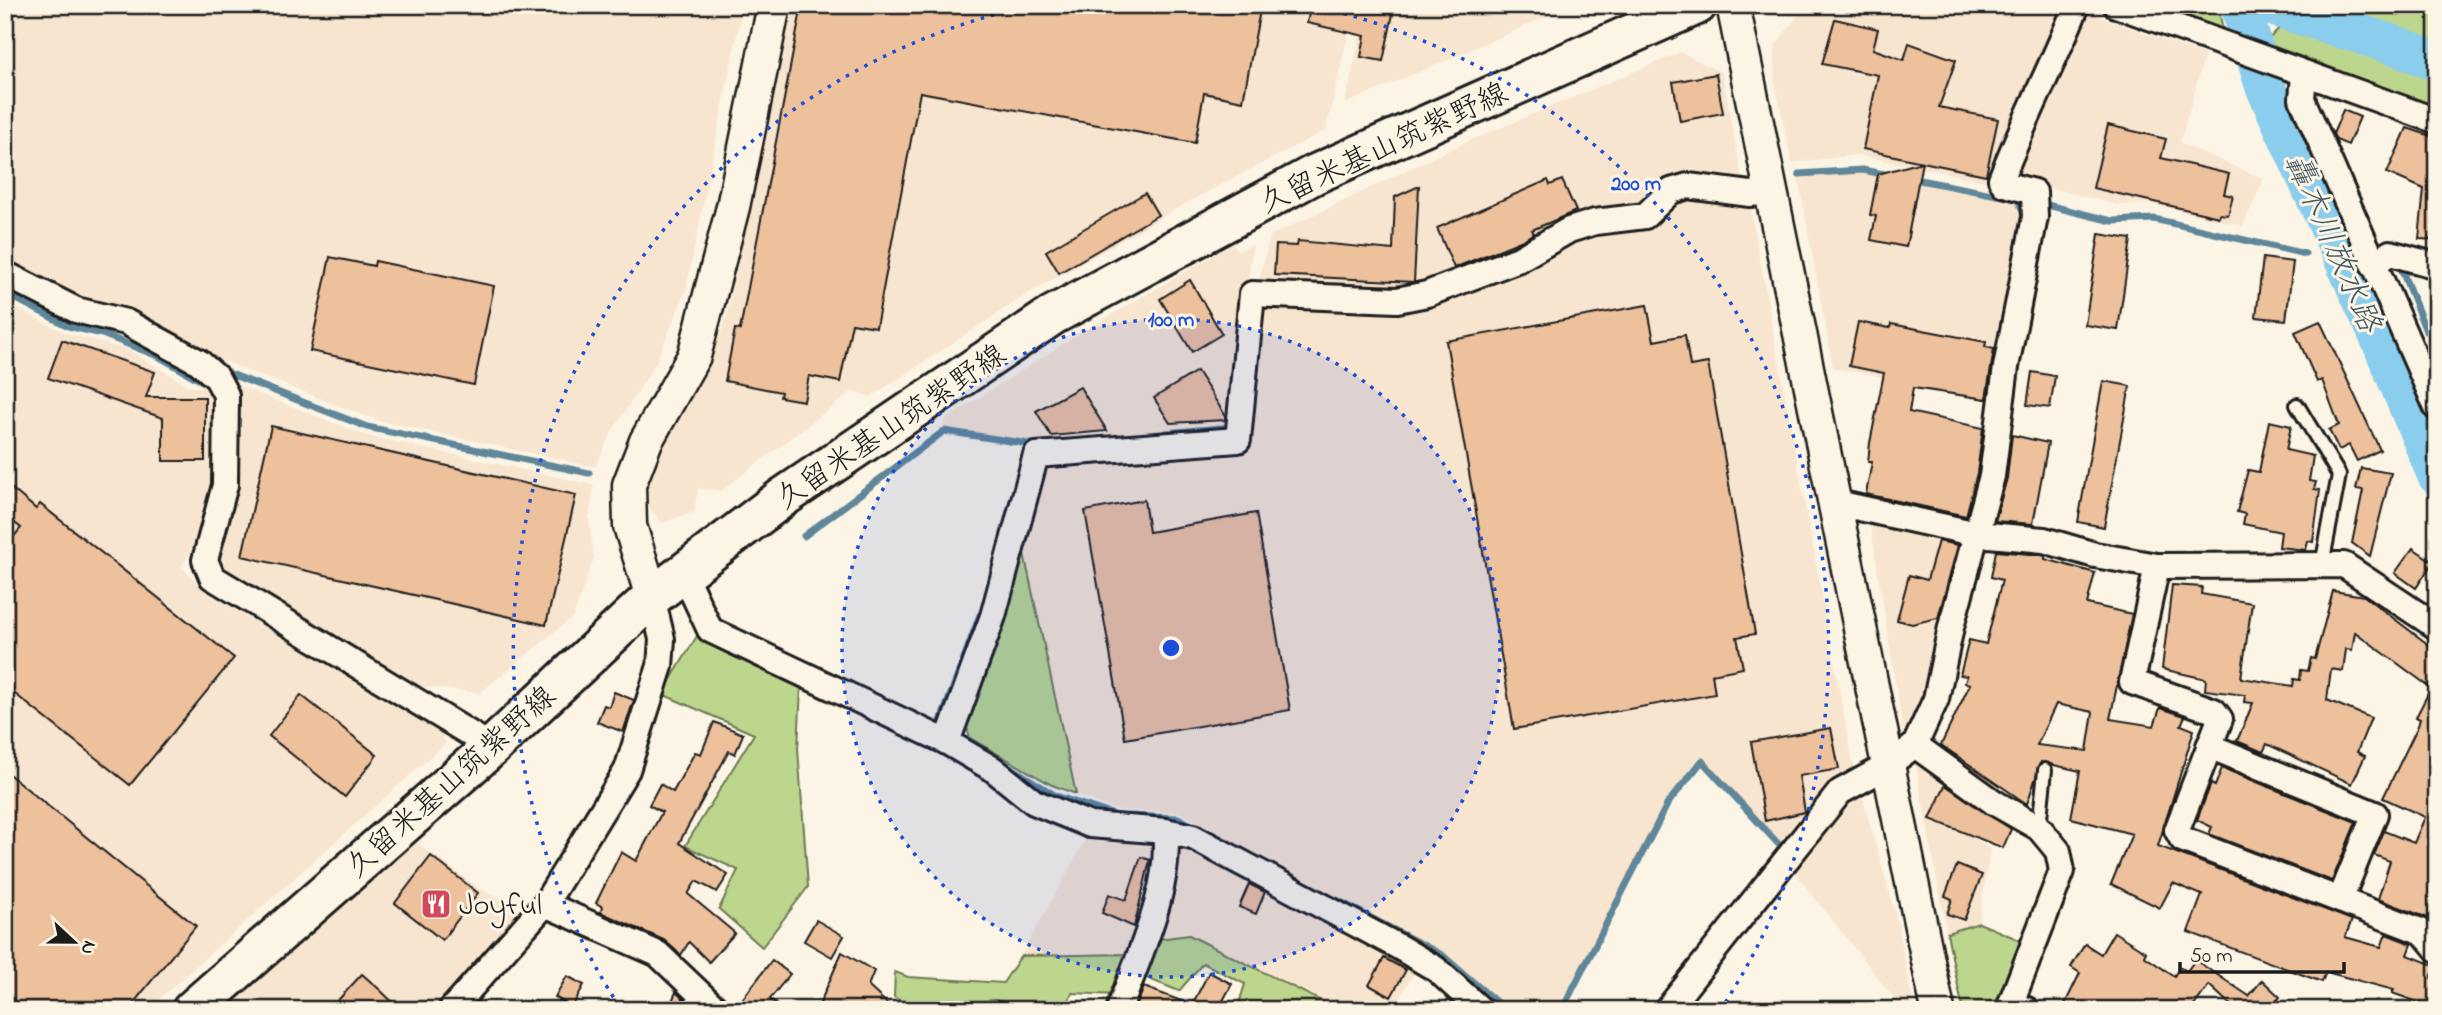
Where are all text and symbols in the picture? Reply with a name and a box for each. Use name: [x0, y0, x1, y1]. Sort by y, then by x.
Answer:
street label: 久留米基山筑紫野線: [1253, 73, 1516, 227]
water label: 轟木川放水路: [2270, 146, 2392, 343]
text: 200 m: [1610, 170, 1661, 200]
text: 100 m: [1148, 306, 1194, 336]
street label: 久留米基山筑紫野線: [767, 335, 1016, 522]
centre of rings: [1159, 636, 1183, 660]
street label: 久留米基山筑紫野線: [337, 677, 567, 890]
place label: Joyful: [459, 885, 542, 929]
restaurant icon: Joyful: [419, 887, 453, 921]
north arrow: [38, 906, 108, 976]
scale bar: [2180, 931, 2344, 975]
text: N: [72, 936, 102, 959]
text: 50 m: [2190, 942, 2233, 972]

